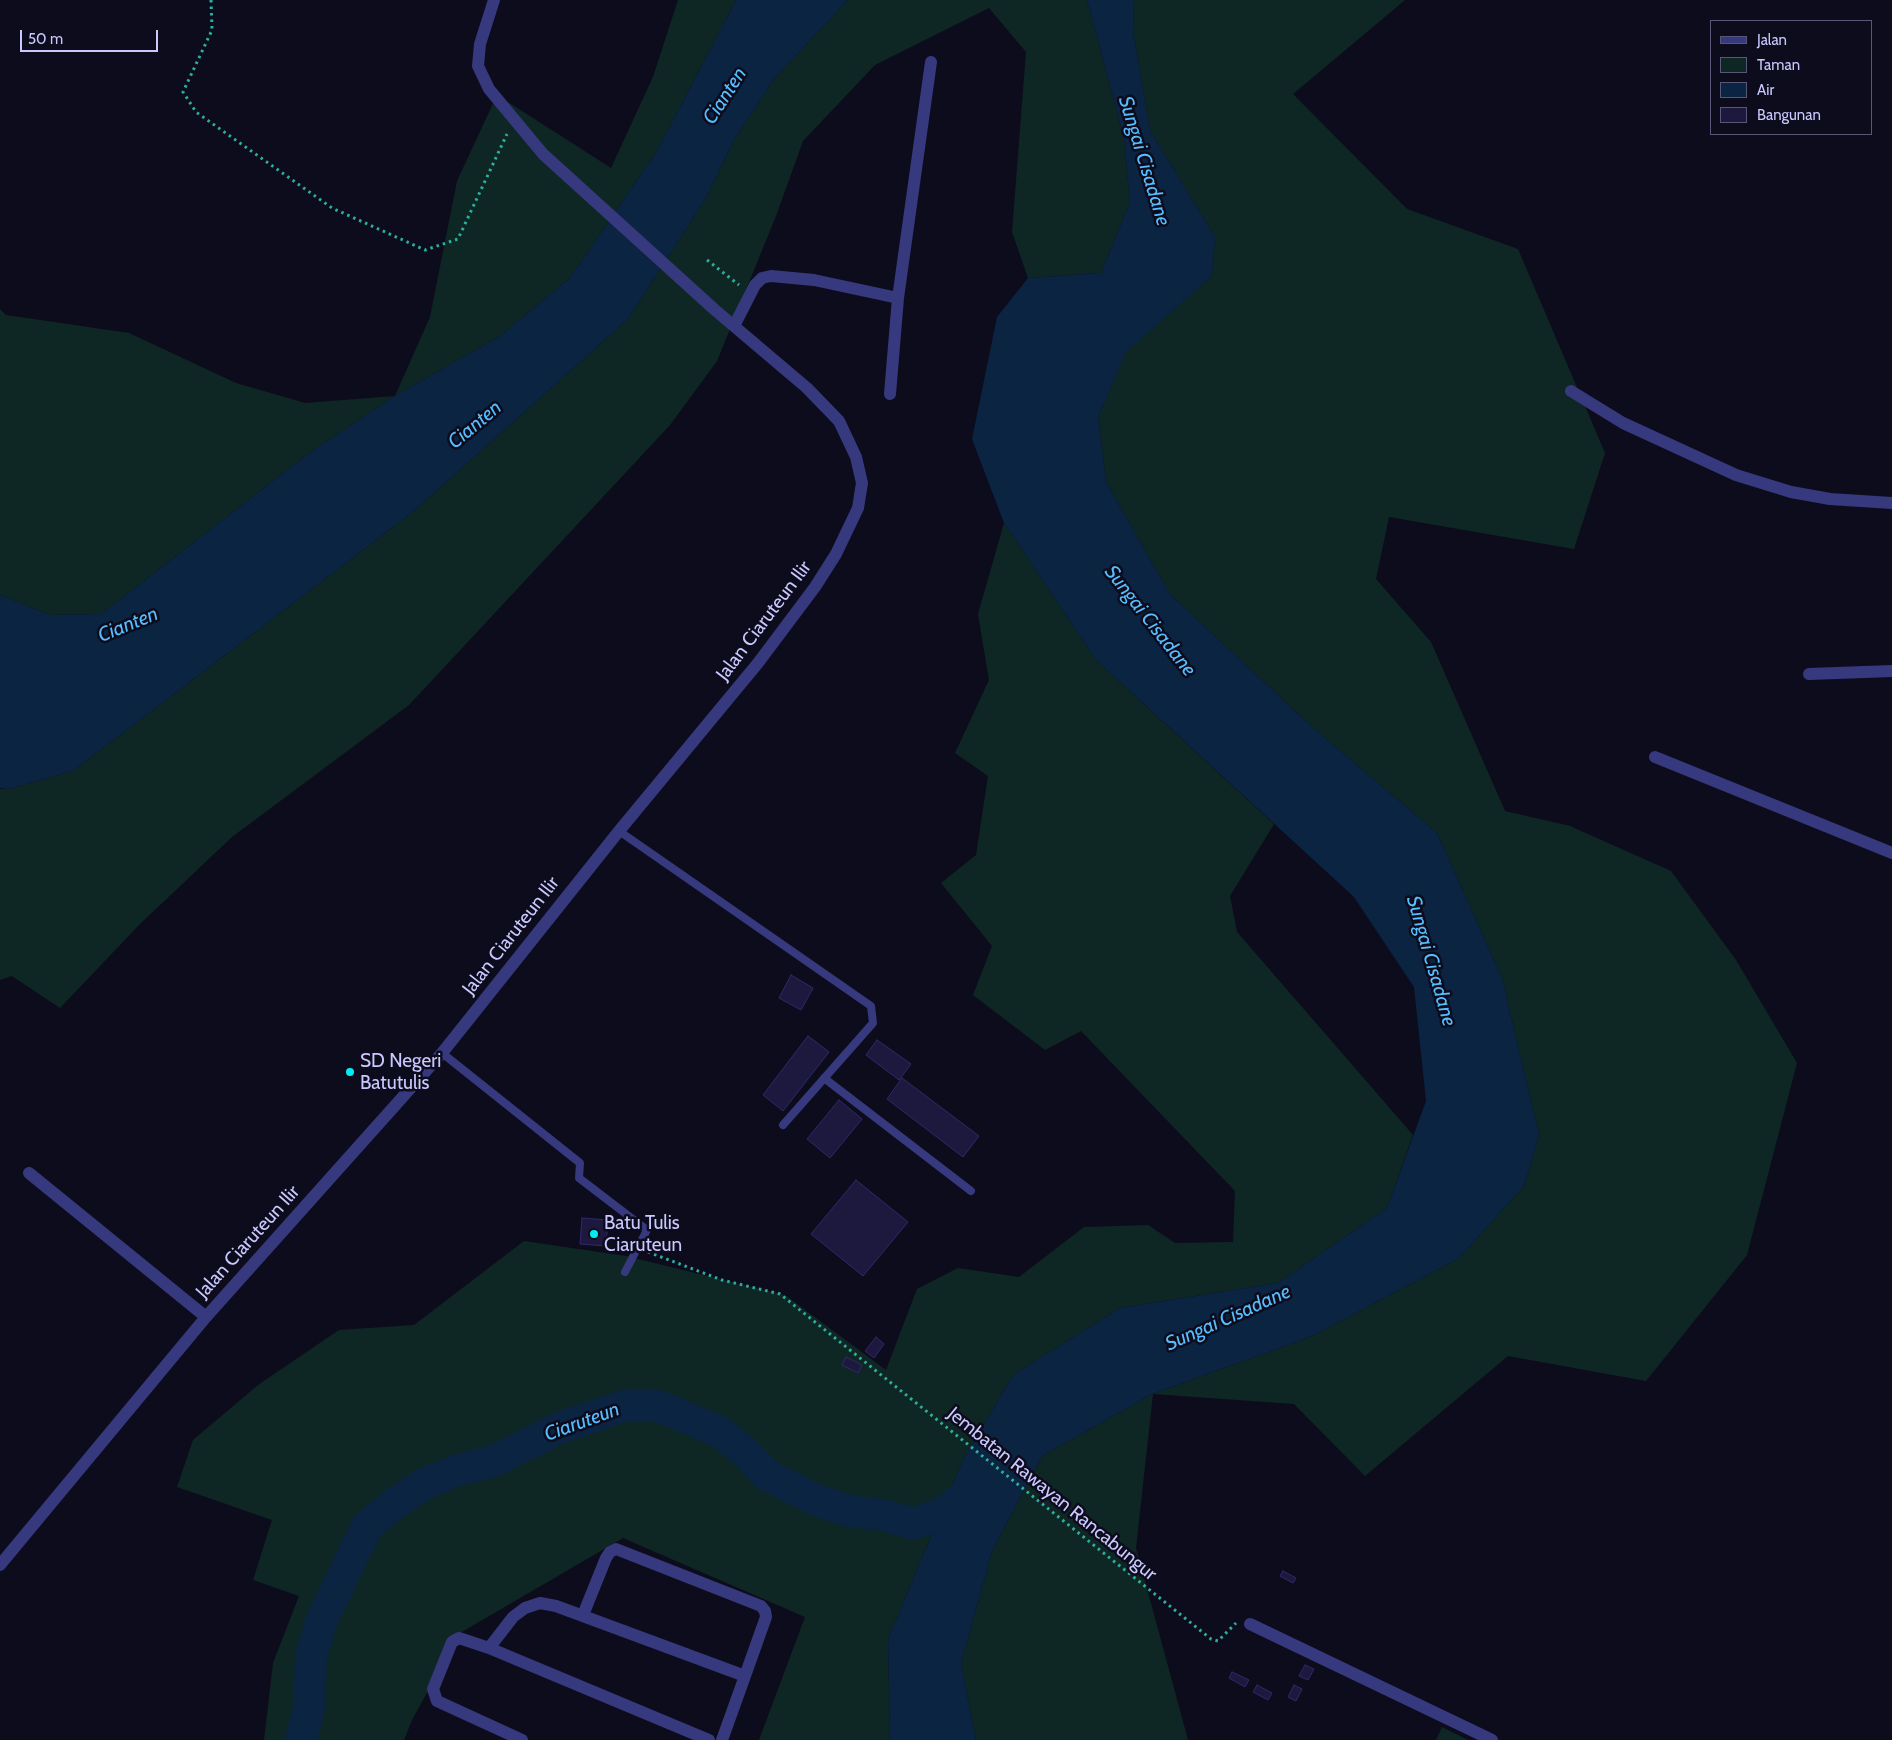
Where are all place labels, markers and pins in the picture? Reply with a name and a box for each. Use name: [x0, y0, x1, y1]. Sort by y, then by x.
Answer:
place label: SD Negeri Batutulis: [360, 1050, 441, 1094]
marker: SD Negeri Batutulis: [344, 1066, 356, 1078]
place label: Batu Tulis Ciaruteun: [604, 1212, 682, 1256]
marker: Batu Tulis Ciaruteun: [588, 1228, 600, 1240]

